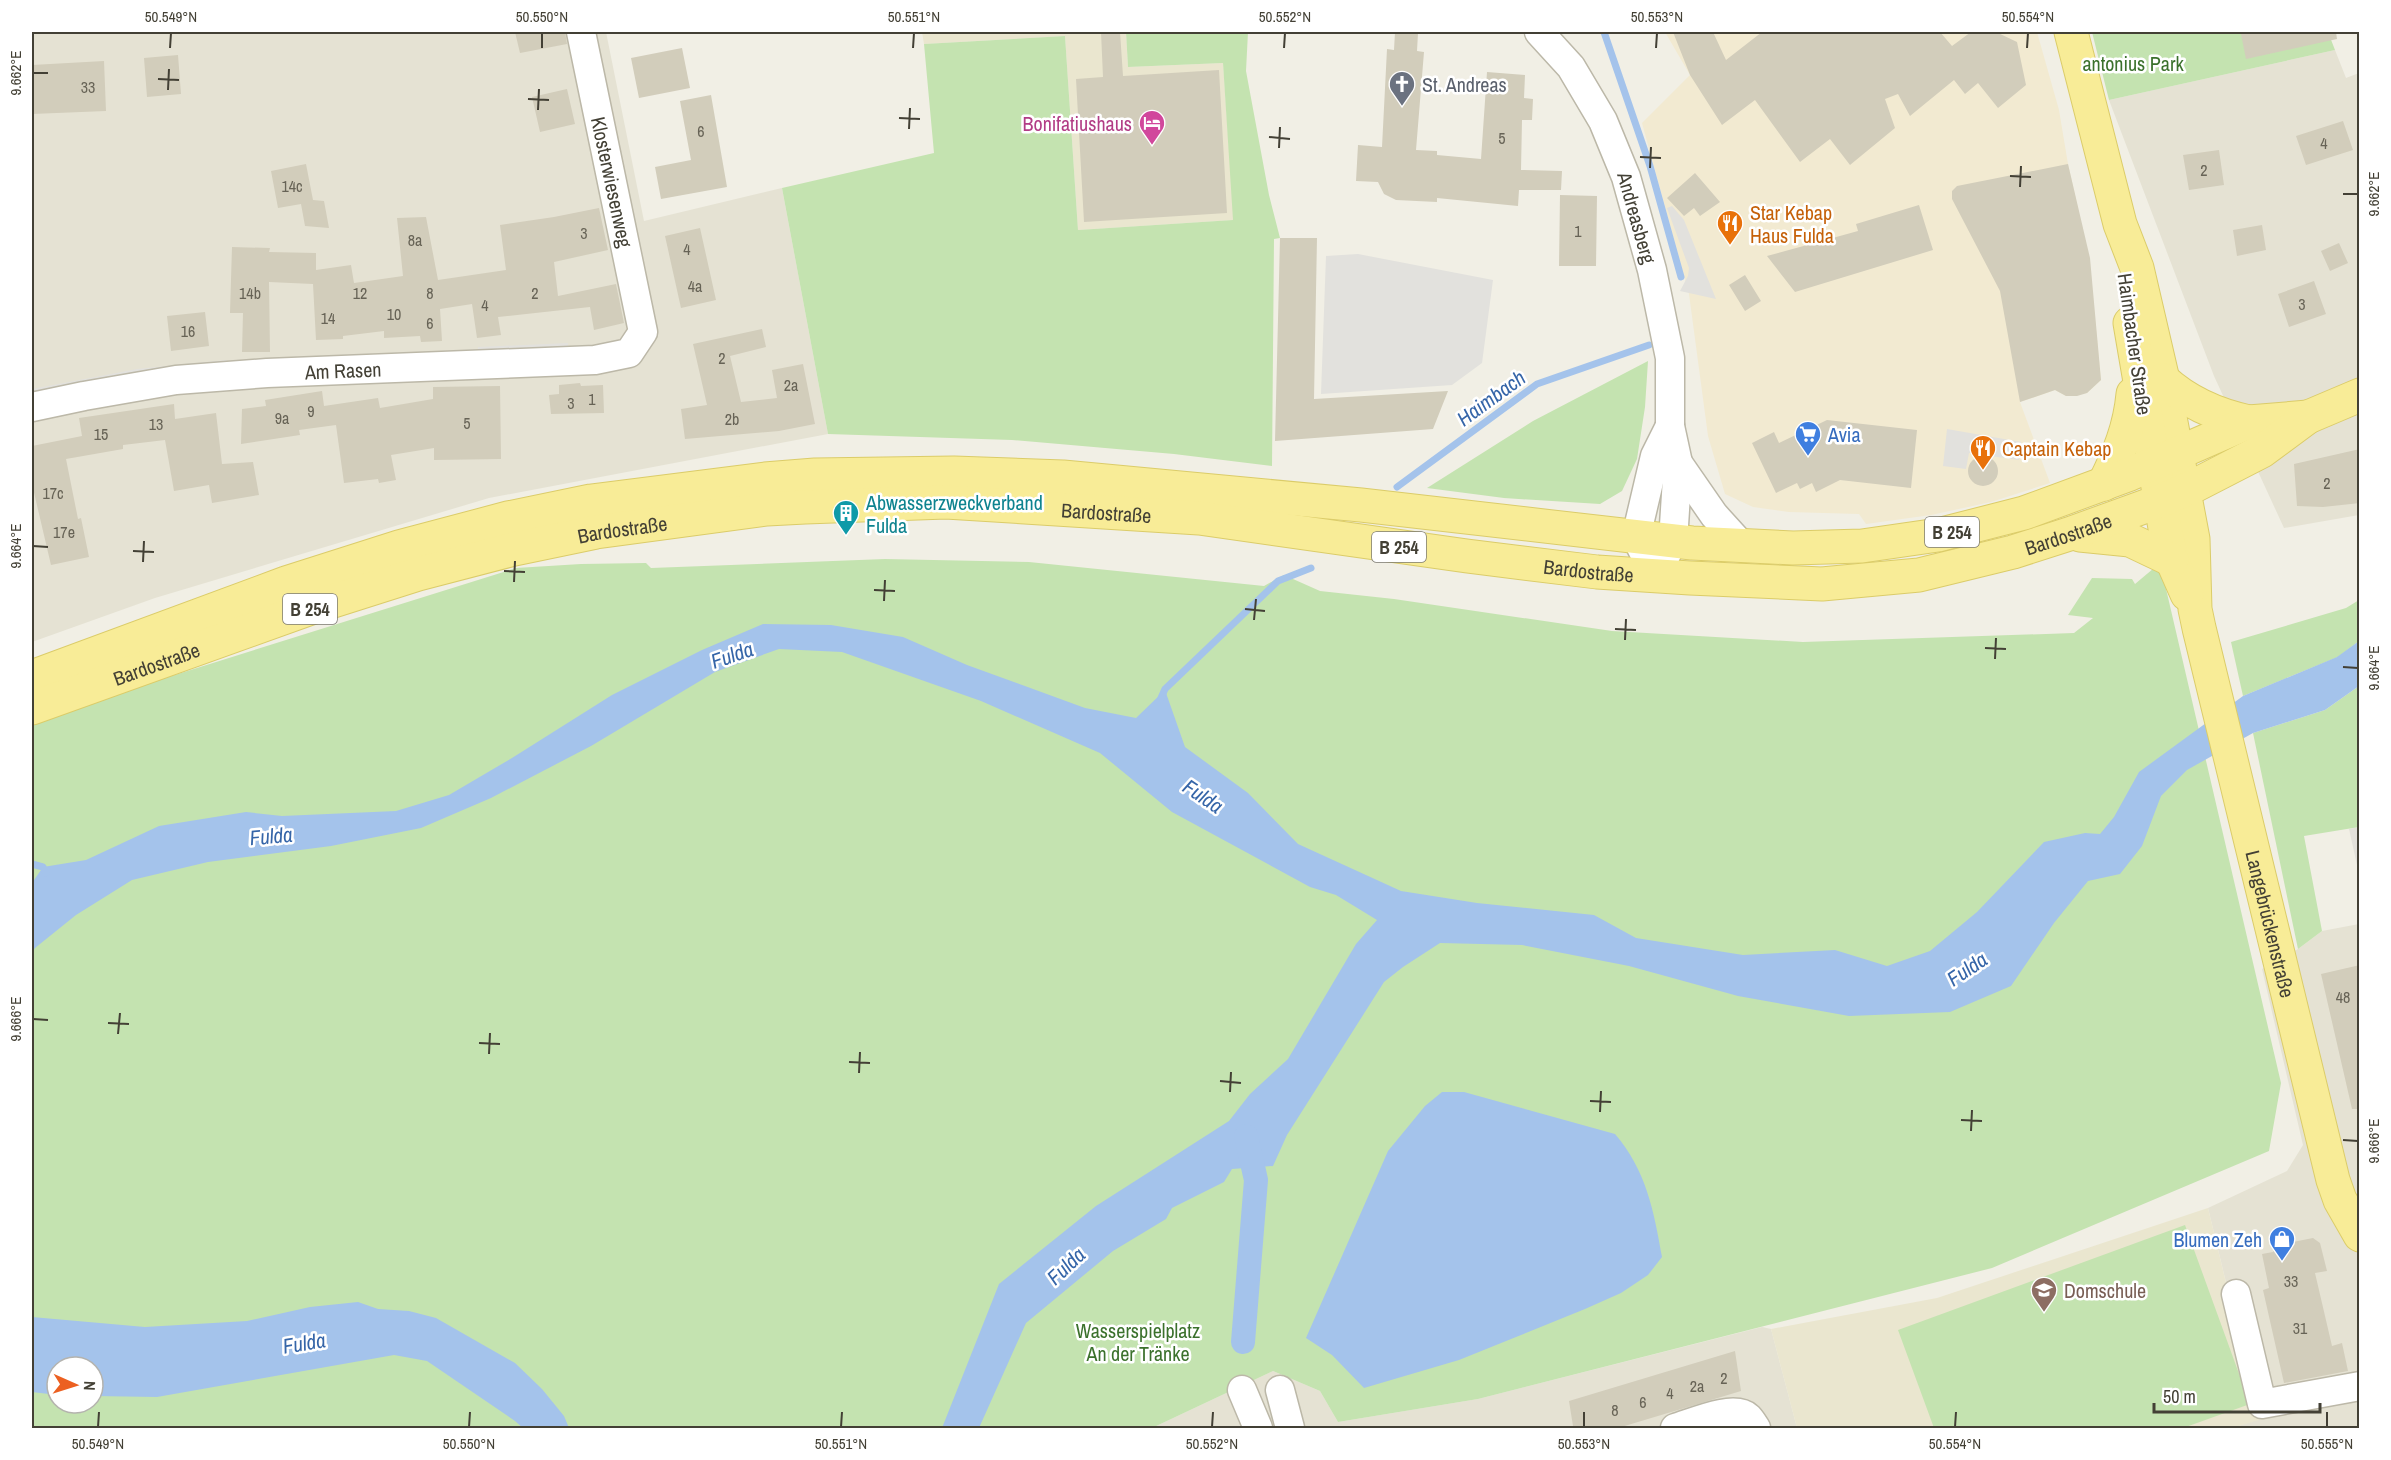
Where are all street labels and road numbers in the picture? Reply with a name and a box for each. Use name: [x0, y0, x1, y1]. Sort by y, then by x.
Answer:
street label: Klosterwiesenweg: [585, 114, 639, 250]
street label: Andreasberg: [1611, 168, 1663, 267]
street label: Haimbacher Straße: [2112, 271, 2158, 417]
street label: Am Rasen: [303, 355, 382, 385]
street label: Bardostraße: [1060, 496, 1152, 528]
street label: Bardostraße: [2021, 506, 2115, 561]
street label: Bardostraße: [575, 509, 669, 549]
road number: B 254: [1925, 517, 1979, 547]
road number: B 254: [1372, 532, 1426, 562]
street label: Bardostraße: [1542, 552, 1635, 588]
road number: B 254: [283, 594, 337, 624]
street label: Bardostraße: [109, 636, 203, 691]
street label: Langebrückenstraße: [2240, 848, 2302, 1000]

